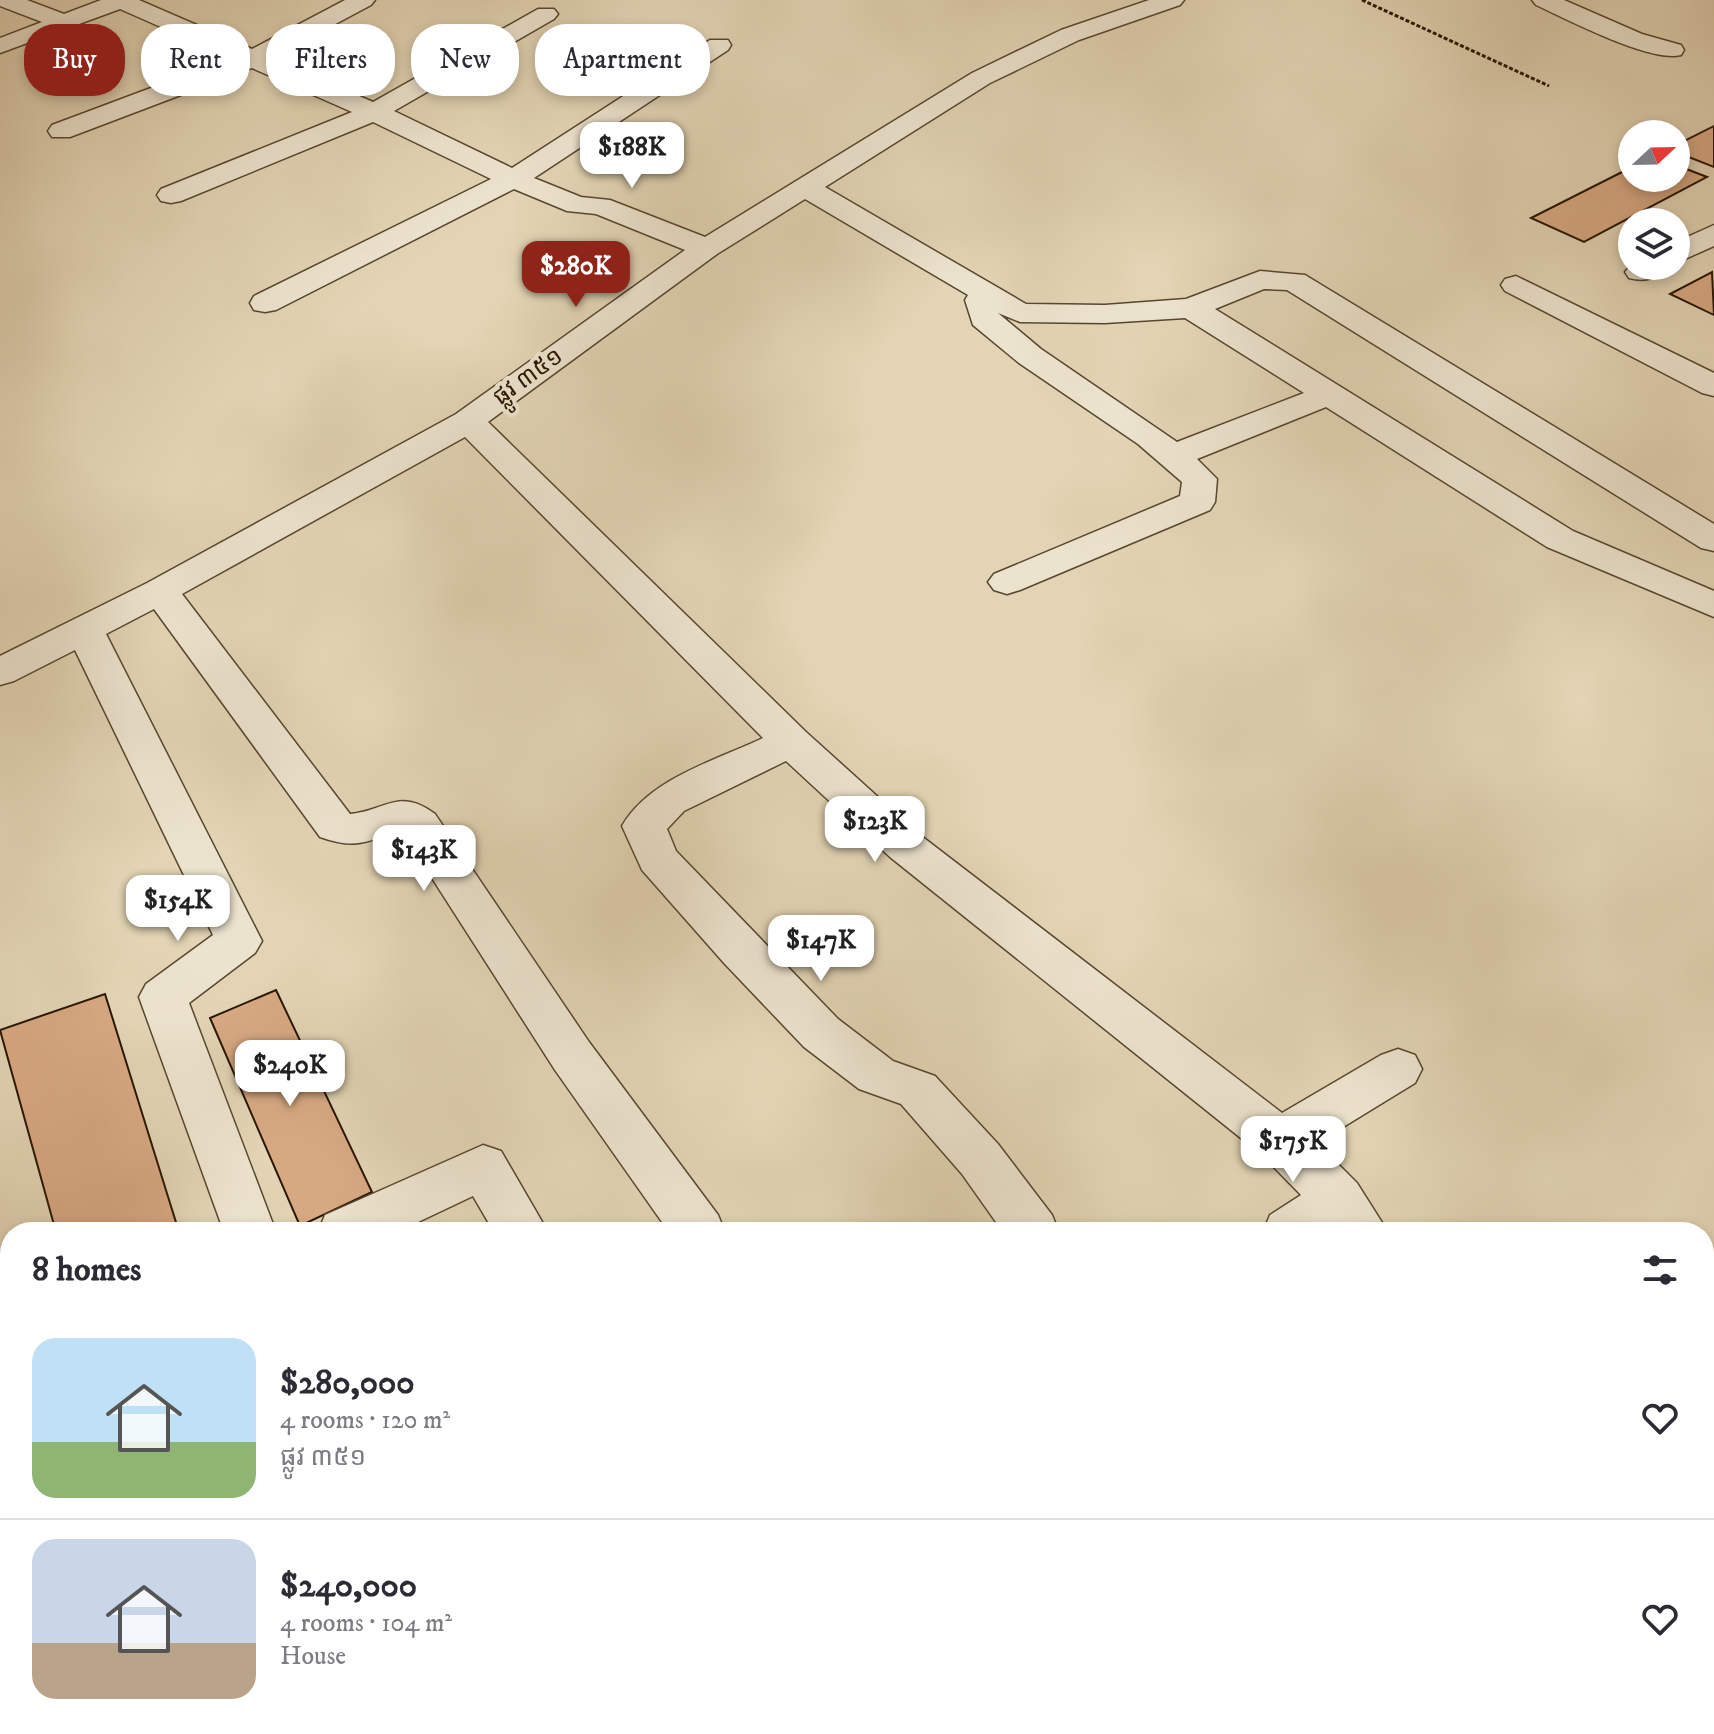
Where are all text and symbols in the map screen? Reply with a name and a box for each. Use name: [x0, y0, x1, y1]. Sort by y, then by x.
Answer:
chip: Buy: [24, 24, 125, 96]
chip: Rent: [141, 24, 250, 96]
chip: Filters: [266, 24, 395, 96]
chip: New: [411, 24, 519, 96]
chip: Apartment: [535, 24, 710, 96]
north arrow: [1618, 120, 1690, 192]
map controls: [1618, 120, 1690, 280]
pin: $188K: [576, 122, 688, 190]
text: $188K: [598, 131, 666, 164]
button: layers: [1618, 208, 1690, 280]
pin: $280K: [520, 241, 632, 309]
text: $280K: [540, 250, 612, 283]
street label: ផ្លូវ ៣៥១: [487, 342, 573, 417]
pin: $123K: [819, 796, 931, 864]
text: $123K: [843, 805, 907, 838]
pin: $143K: [368, 825, 480, 893]
text: $143K: [391, 834, 457, 867]
pin: $154K: [122, 875, 234, 943]
text: $154K: [144, 884, 212, 917]
pin: $147K: [765, 915, 877, 983]
text: $147K: [786, 924, 856, 957]
pin: $240K: [234, 1040, 346, 1108]
text: $240K: [253, 1049, 327, 1082]
pin: $175K: [1237, 1116, 1349, 1184]
text: $175K: [1259, 1125, 1327, 1158]
icon: filters: [1638, 1248, 1682, 1292]
text: 8 homes: [32, 1249, 141, 1291]
text: $280,000: [280, 1362, 415, 1404]
icon: home: [96, 1370, 192, 1466]
icon: heart: [1638, 1396, 1682, 1440]
text: 4 rooms · 120 m²: [280, 1404, 450, 1437]
text: ផ្លូវ ៣៥១: [280, 1441, 366, 1474]
text: $240,000: [280, 1565, 417, 1607]
icon: home: [96, 1571, 192, 1667]
icon: heart: [1638, 1597, 1682, 1641]
text: 4 rooms · 104 m²: [280, 1607, 452, 1640]
text: House: [280, 1640, 346, 1673]

